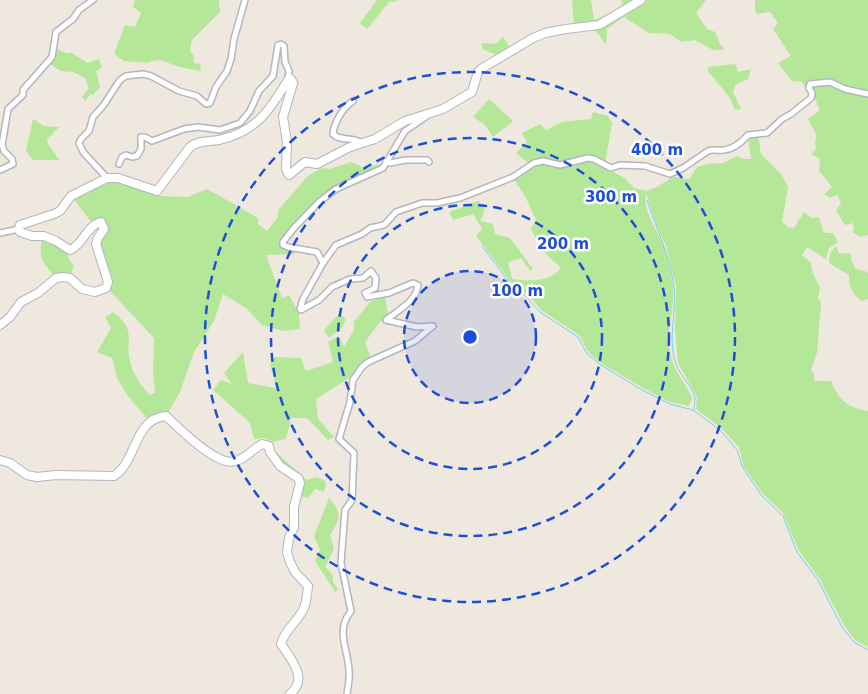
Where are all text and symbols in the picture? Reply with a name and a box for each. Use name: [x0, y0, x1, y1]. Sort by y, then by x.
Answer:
text: 400 m: [631, 141, 683, 159]
text: 300 m: [585, 188, 637, 206]
text: 200 m: [537, 235, 589, 253]
text: 100 m: [491, 282, 543, 300]
centre of rings: [461, 328, 479, 346]

